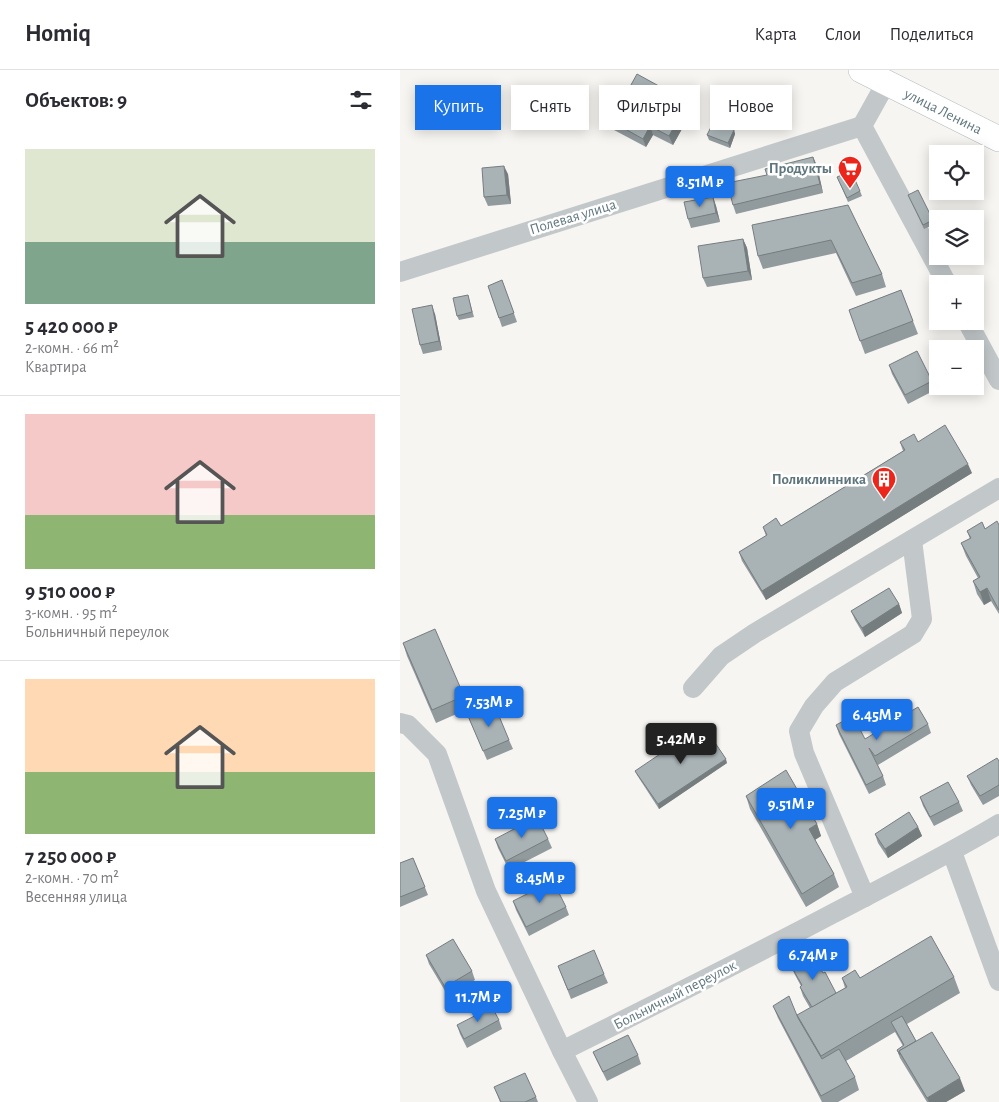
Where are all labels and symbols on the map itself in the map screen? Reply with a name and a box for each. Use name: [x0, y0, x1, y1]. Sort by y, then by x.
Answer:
street label: улица Ленина: [901, 85, 984, 137]
supermarket icon: Продукты: [837, 155, 863, 189]
place label: Продукты: [769, 161, 832, 176]
pin: 8.51M ₽: [654, 166, 746, 208]
street label: Полевая улица: [528, 197, 618, 237]
building icon: Поликлинника: [871, 466, 897, 500]
place label: Поликлинника: [772, 472, 866, 487]
pin: 7.53M ₽: [443, 686, 535, 728]
pin: 6.45M ₽: [831, 698, 923, 741]
pin: 5.42M ₽: [635, 722, 727, 765]
pin: 9.51M ₽: [745, 788, 837, 830]
pin: 7.25M ₽: [476, 796, 568, 839]
pin: 8.45M ₽: [494, 862, 586, 904]
pin: 6.74M ₽: [767, 938, 859, 981]
street label: Больничный переулок: [611, 958, 739, 1032]
pin: 11.7M ₽: [432, 980, 524, 1023]

